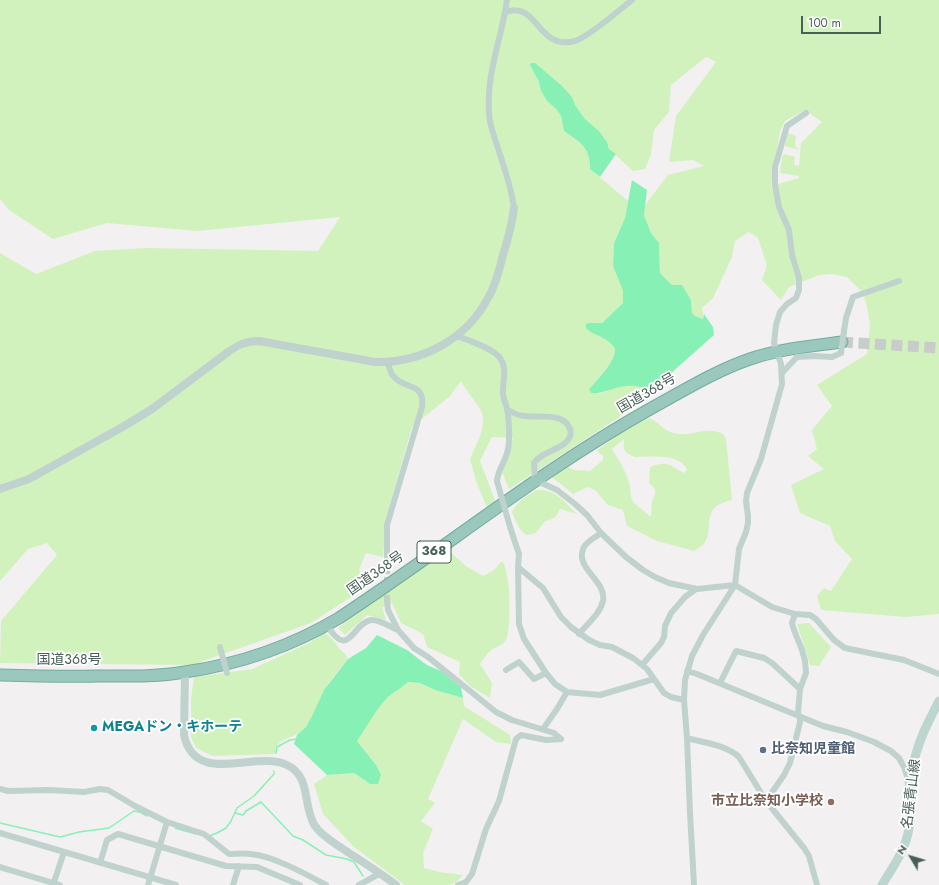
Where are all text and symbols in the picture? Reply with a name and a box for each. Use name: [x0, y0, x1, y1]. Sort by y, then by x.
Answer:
scale bar: [803, 8, 883, 34]
text: 100 m: [808, 14, 841, 32]
street label: 国道368号: [615, 370, 679, 418]
road number: 368: [417, 541, 451, 563]
street label: 国道368号: [344, 548, 408, 600]
street label: 国道368号: [36, 653, 102, 669]
place label: MEGAドン・キホーテ: [102, 720, 242, 736]
marker: MEGAドン・キホーテ: [89, 723, 99, 733]
place label: 比奈知児童館: [771, 742, 855, 758]
marker: 比奈知児童館: [758, 745, 768, 755]
street label: 名張青山線: [899, 758, 925, 830]
place label: 市立比奈知小学校: [711, 794, 823, 810]
marker: 市立比奈知小学校: [826, 797, 836, 807]
north arrow: [891, 837, 931, 877]
text: N: [893, 841, 911, 858]

